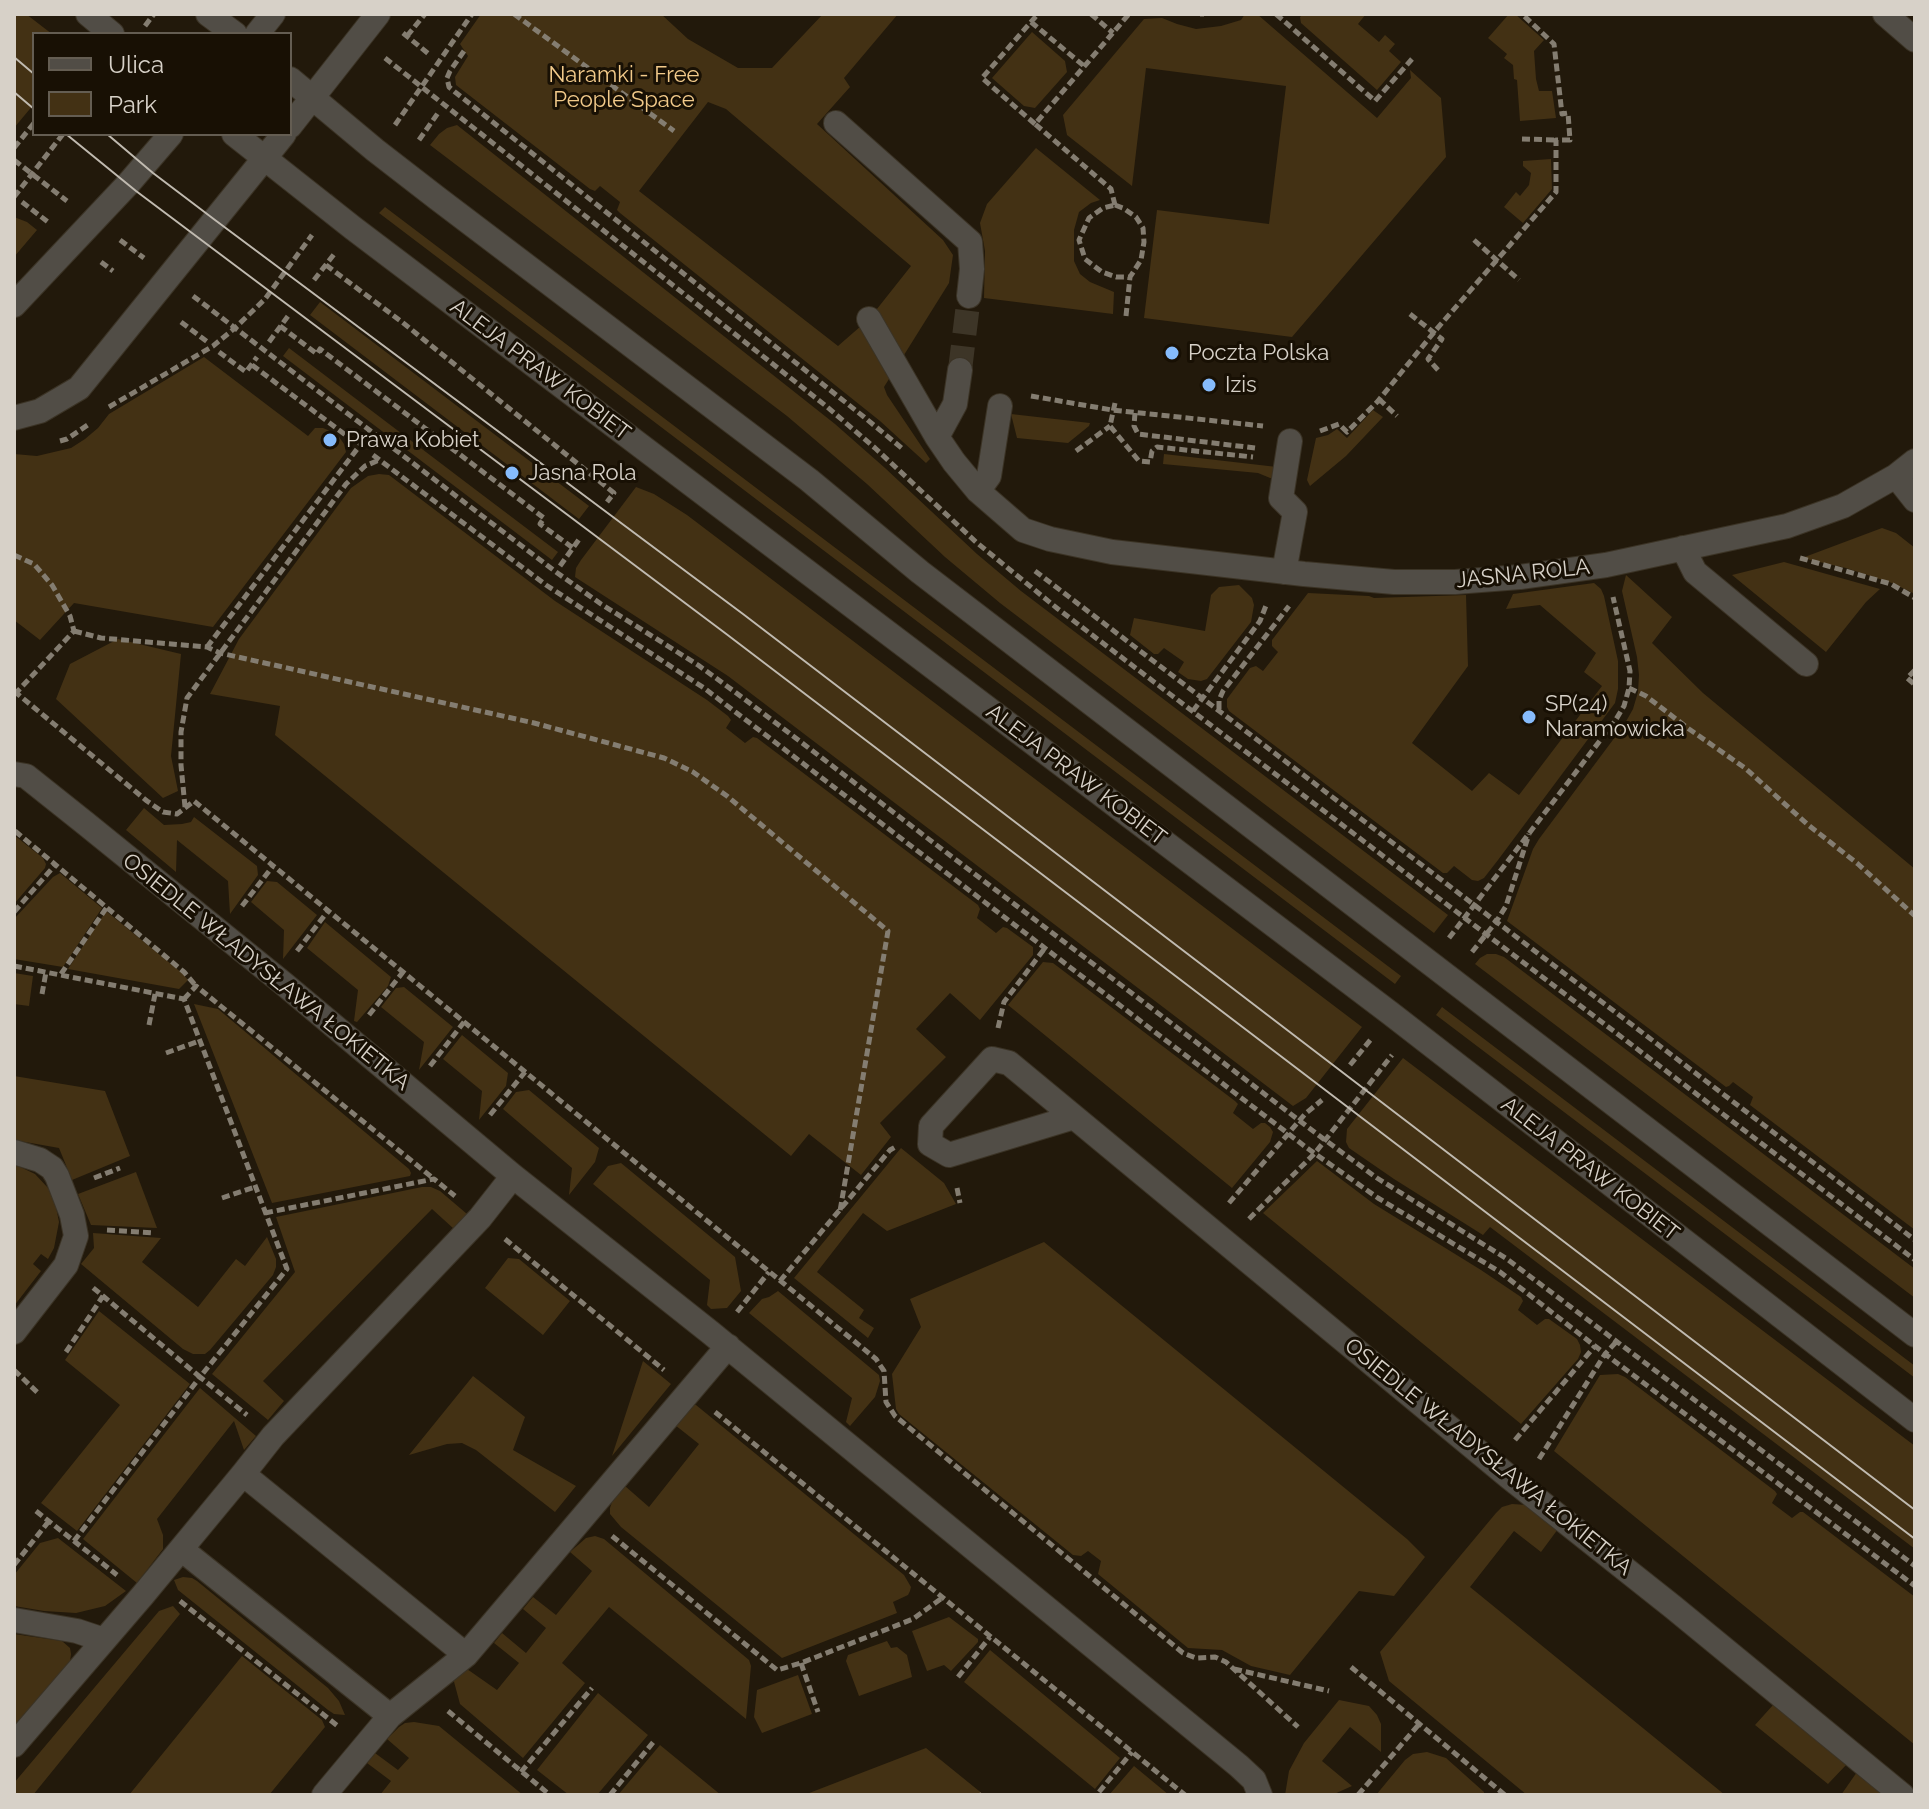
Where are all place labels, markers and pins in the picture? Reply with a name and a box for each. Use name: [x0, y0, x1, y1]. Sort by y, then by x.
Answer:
place label: Poczta Polska: [1188, 340, 1329, 366]
marker: Poczta Polska: [1163, 344, 1181, 362]
place label: Izis: [1225, 372, 1257, 398]
marker: Izis: [1200, 376, 1218, 394]
place label: Prawa Kobiet: [346, 427, 479, 453]
marker: Prawa Kobiet: [321, 431, 339, 449]
place label: Jasna Rola: [528, 460, 637, 486]
marker: Jasna Rola: [503, 464, 521, 482]
place label: SP(24) Naramowicka: [1545, 691, 1685, 742]
marker: SP(24) Naramowicka: [1520, 708, 1538, 726]

